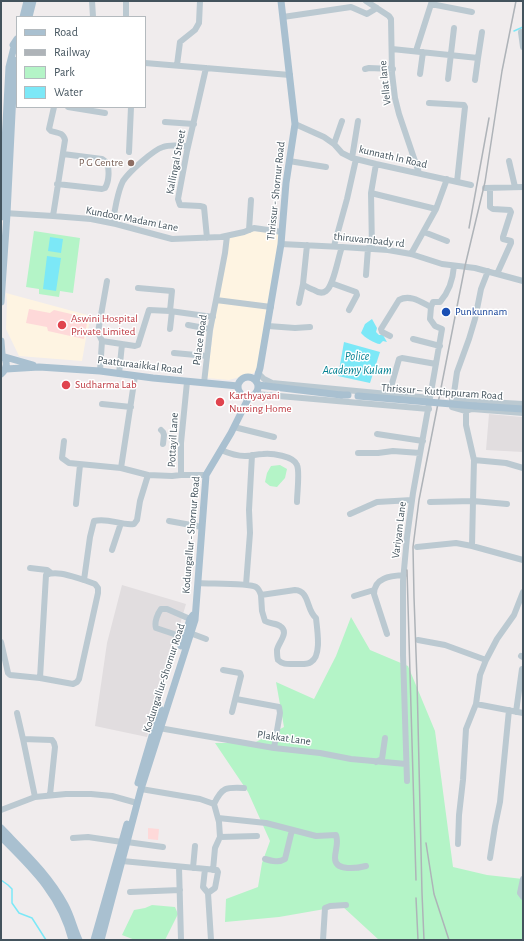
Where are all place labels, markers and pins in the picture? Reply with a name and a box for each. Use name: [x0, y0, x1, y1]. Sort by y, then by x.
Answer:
place label: P G Centre: [79, 156, 123, 170]
marker: P G Centre: [126, 158, 136, 168]
place label: Punkunnam: [455, 305, 507, 319]
marker: Punkunnam: [440, 306, 452, 318]
place label: Aswini Hospital Private Limited: [71, 312, 138, 338]
marker: Aswini Hospital Private Limited: [56, 319, 68, 331]
place label: Sudharma Lab: [75, 378, 137, 392]
marker: Sudharma Lab: [60, 379, 72, 391]
place label: Karthyayani Nursing Home: [229, 389, 292, 415]
marker: Karthyayani Nursing Home: [214, 396, 226, 408]

